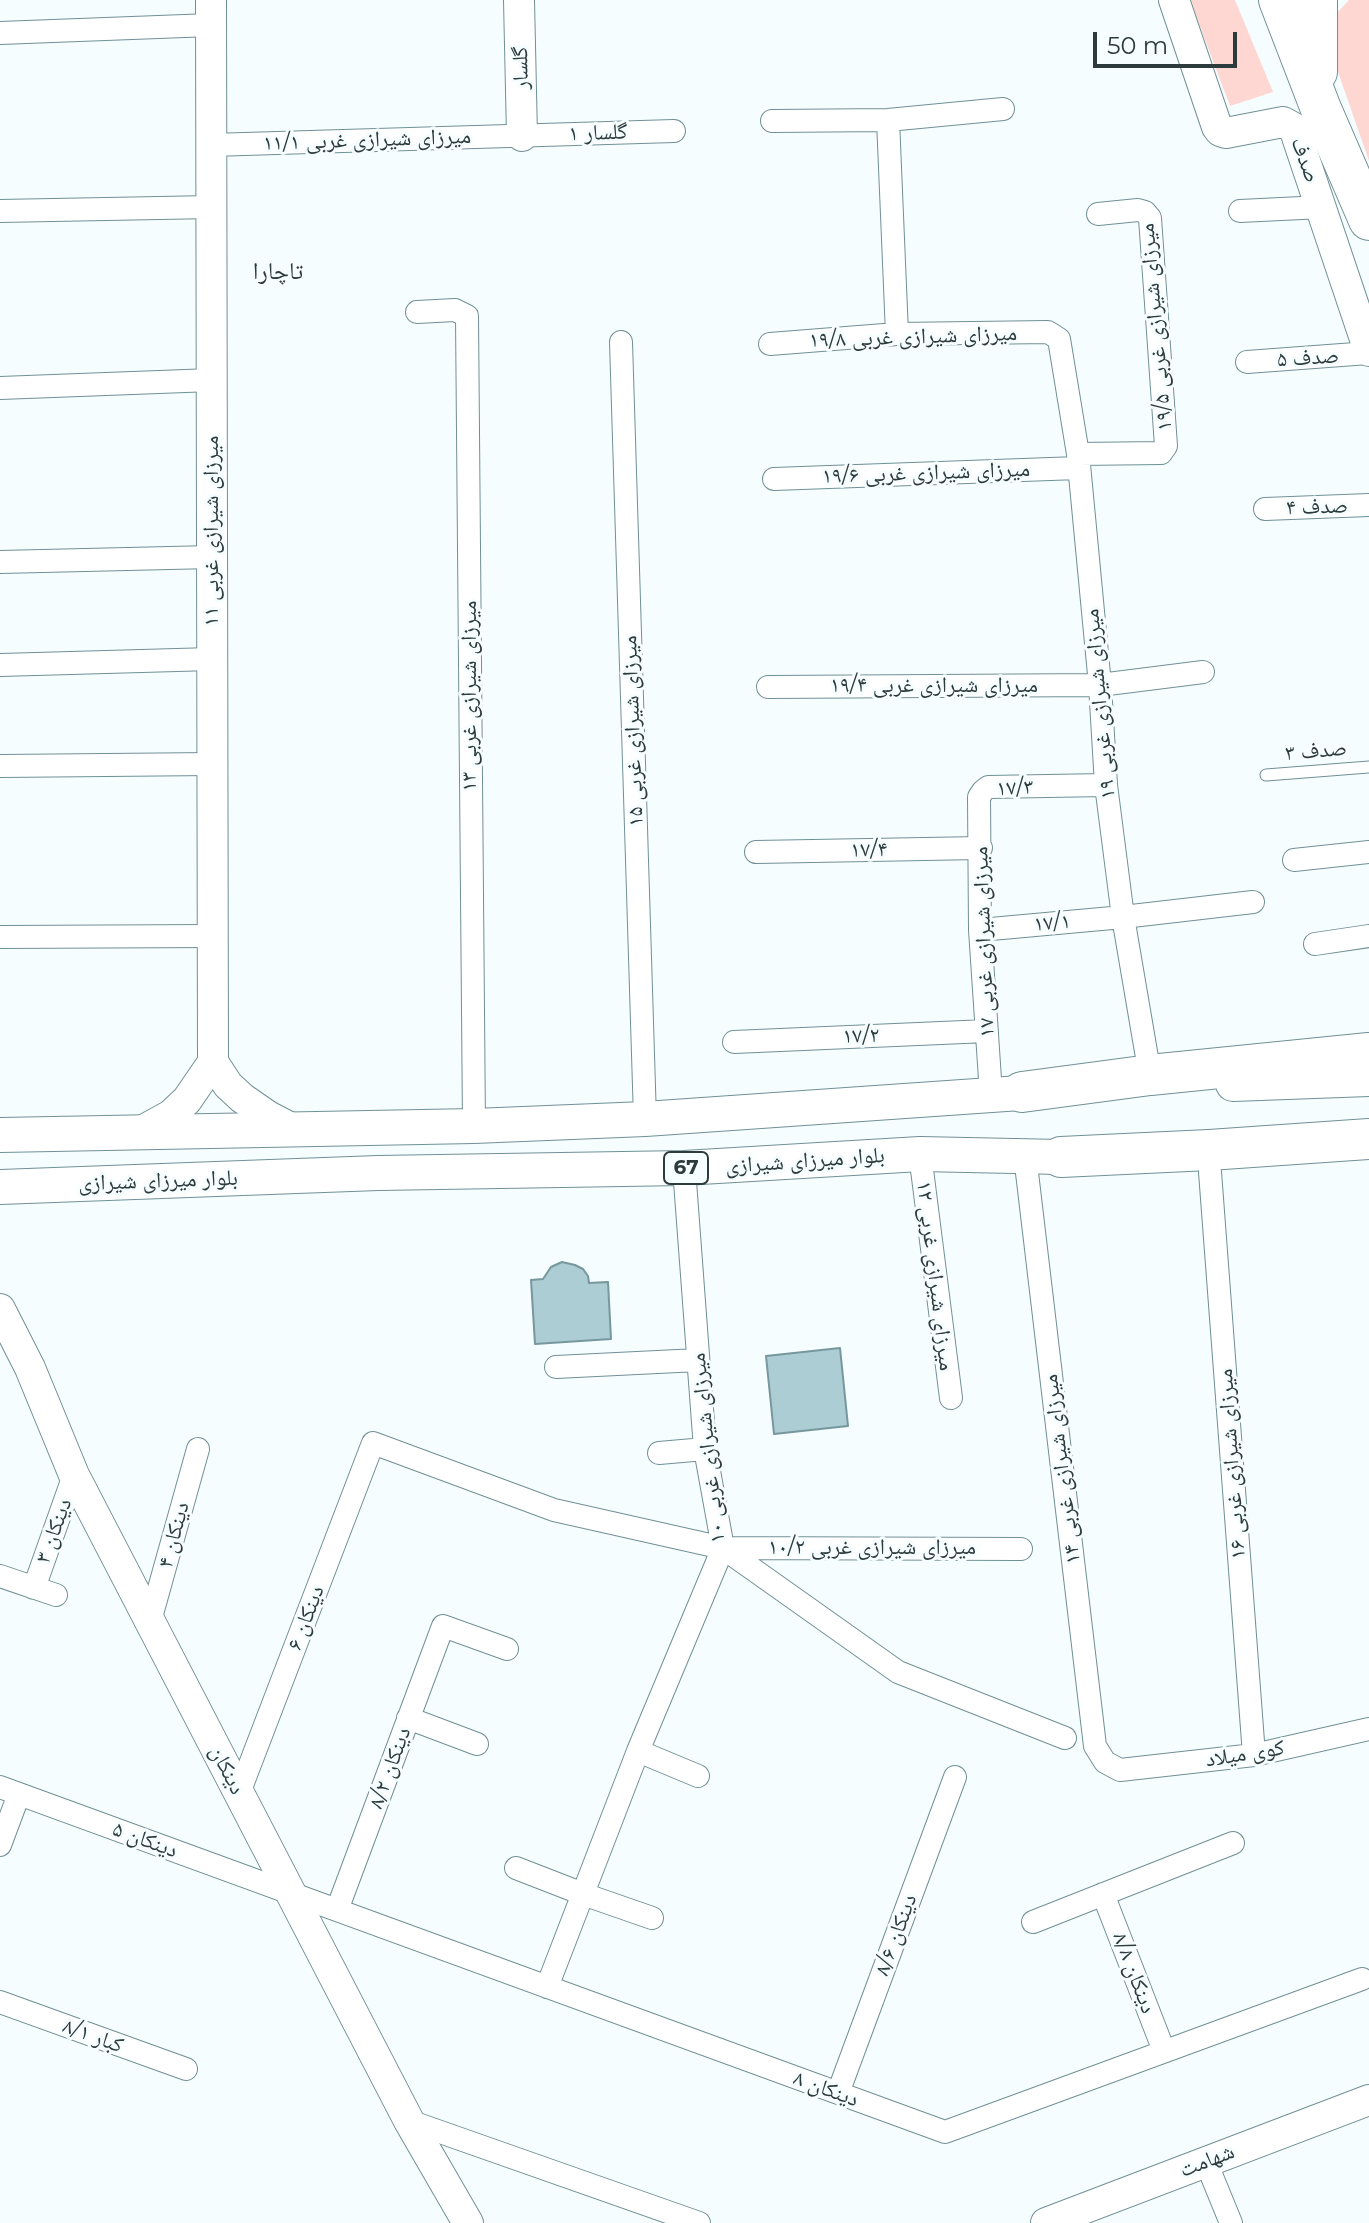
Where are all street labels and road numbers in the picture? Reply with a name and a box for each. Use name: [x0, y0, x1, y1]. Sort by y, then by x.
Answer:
street label: گلسار: [507, 46, 535, 90]
street label: گلسار ۱: [568, 119, 628, 147]
street label: میرزای شیرازی غربی ۱۱/۱: [262, 123, 472, 157]
street label: صدف: [1285, 134, 1325, 186]
street label: ۱۹/۵ میرزای شیرازی غربی: [1134, 222, 1178, 432]
street label: ۱۹/۸ میرزای شیرازی غربی: [808, 320, 1018, 354]
street label: ۵ صدف: [1276, 343, 1340, 373]
street label: میرزای شیرازی غربی ۱۱: [199, 436, 225, 626]
street label: ۱۹/۶ میرزای شیرازی غربی: [821, 456, 1031, 490]
street label: ۴ صدف: [1286, 493, 1348, 521]
street label: ۱۳ میرزای شیرازی غربی: [457, 601, 483, 791]
street label: ۱۹ میرزای شیرازی غربی: [1079, 608, 1121, 800]
street label: ۱۵ میرزای شیرازی غربی: [616, 635, 650, 827]
street label: ۱۹/۴ میرزای شیرازی غربی: [830, 673, 1038, 699]
street label: صدف ۳: [1284, 735, 1348, 767]
street label: ۱۷/۳: [996, 774, 1034, 802]
street label: ۱۷/۴: [850, 836, 888, 864]
street label: ۱۷ میرزای شیرازی غربی: [967, 846, 1001, 1038]
street label: ۱۷/۱: [1032, 908, 1072, 938]
street label: ۱۷/۲: [842, 1022, 880, 1050]
street label: بلوار میرزای شیرازی: [724, 1142, 886, 1180]
road number: 67: [664, 1152, 708, 1184]
street label: بلوار میرزای شیرازی: [78, 1165, 238, 1197]
street label: ۱۲ میرزای شیرازی غربی: [910, 1180, 960, 1372]
street label: ۱۰ میرزای شیرازی غربی: [685, 1352, 731, 1544]
street label: ۱۶ میرزای شیرازی غربی: [1212, 1368, 1252, 1560]
street label: ۱۴ میرزای شیرازی غربی: [1037, 1373, 1087, 1565]
street label: ۳ دینکان: [30, 1495, 78, 1567]
street label: دینکان ۴: [153, 1499, 195, 1571]
street label: ۱۰/۲ میرزای شیرازی غربی: [768, 1535, 976, 1561]
street label: دینکان ۶: [282, 1582, 330, 1654]
street label: دینکان ۸/۲: [363, 1724, 417, 1812]
street label: کوی میلاد: [1204, 1735, 1286, 1773]
street label: دینکان: [204, 1741, 250, 1799]
street label: ۵ دینکان: [109, 1816, 181, 1864]
street label: ۸/۶ دینکان: [869, 1891, 923, 1979]
street label: ۸/۸ دینکان: [1107, 1929, 1161, 2017]
street label: ۸/۱ کبار: [59, 2013, 127, 2059]
street label: ۸ دینکان: [790, 2065, 862, 2113]
street label: شهامت: [1176, 2139, 1238, 2183]

